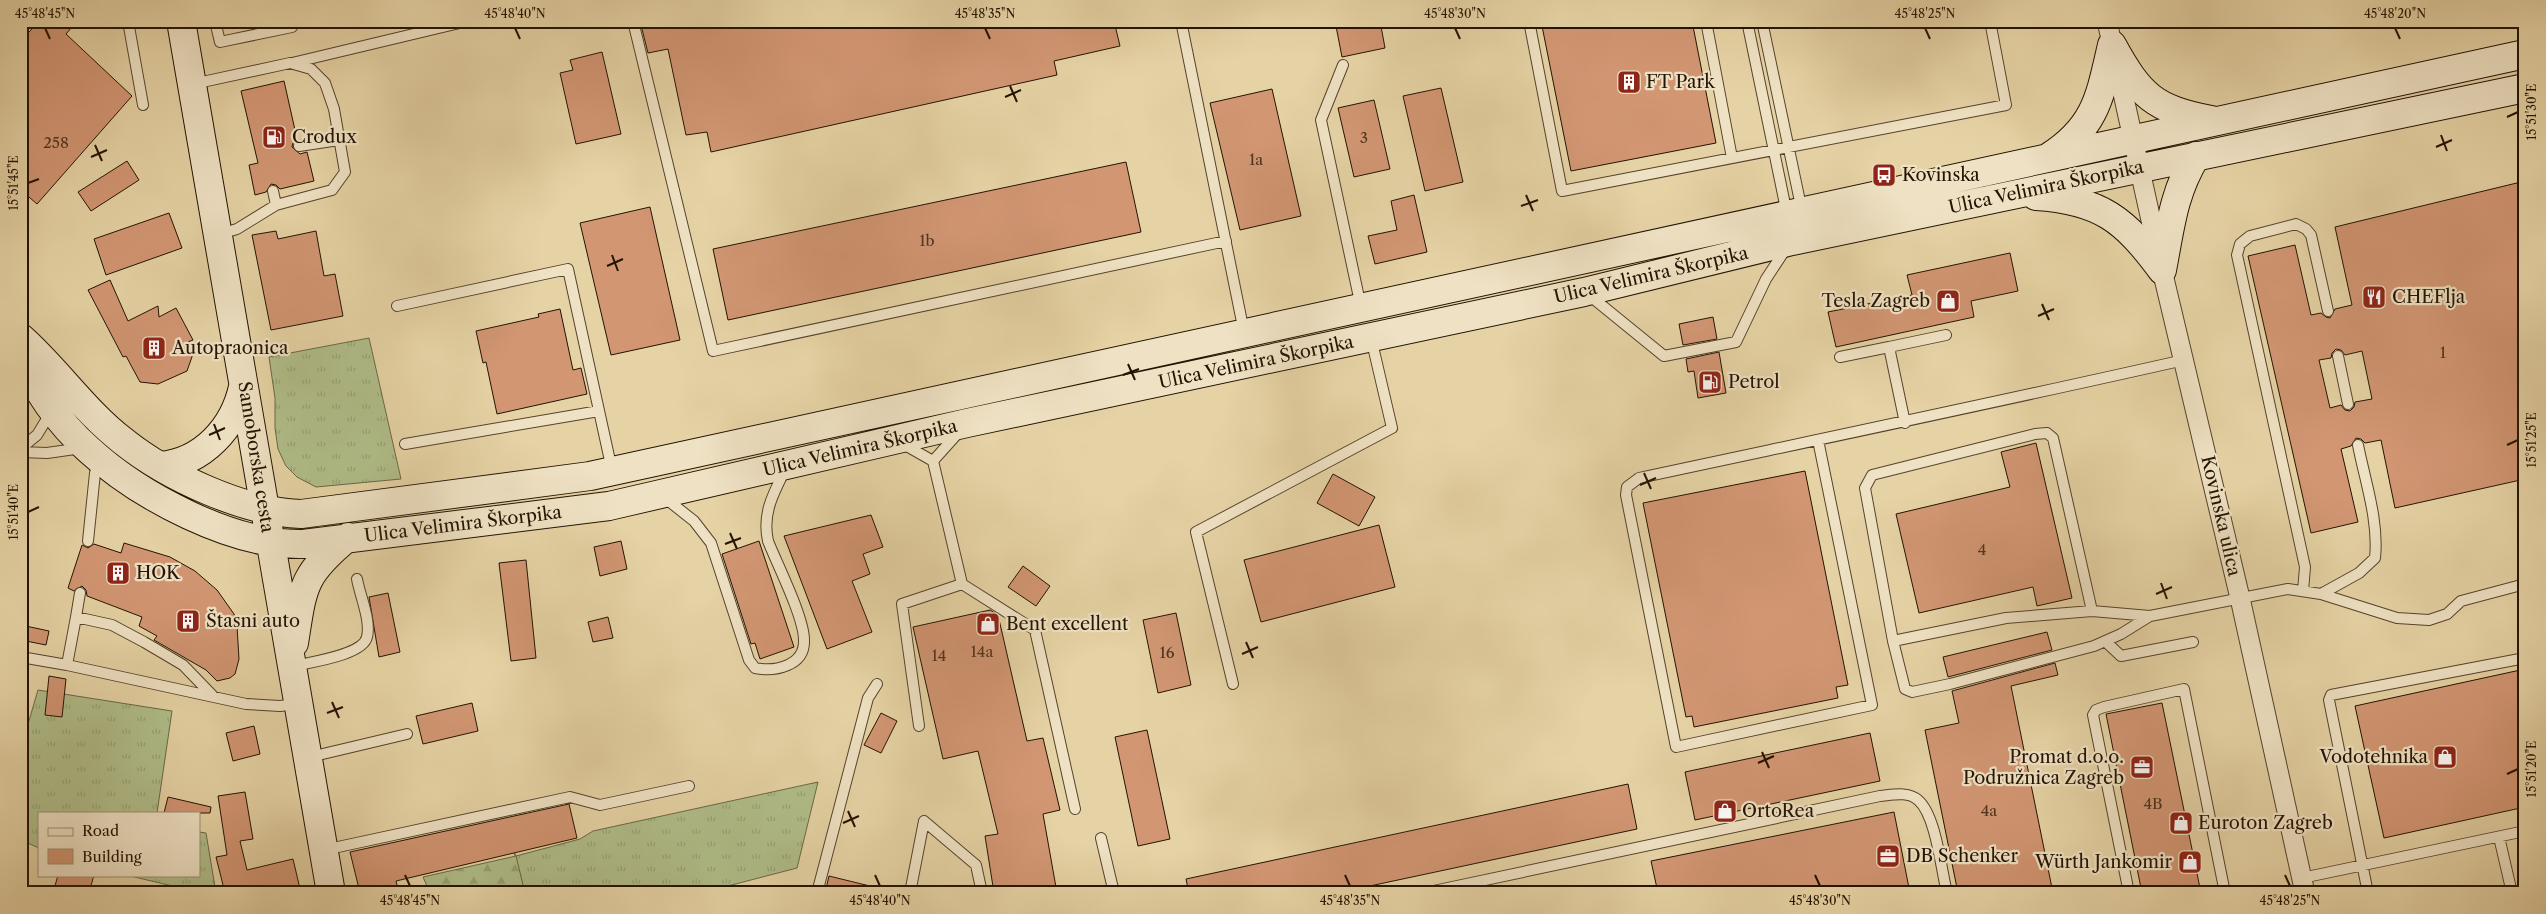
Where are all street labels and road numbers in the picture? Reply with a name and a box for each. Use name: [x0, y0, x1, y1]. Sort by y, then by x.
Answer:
street label: Ulica Velimira Škorpika: [1946, 154, 2146, 218]
street label: Ulica Velimira Škorpika: [1551, 240, 1751, 308]
street label: Ulica Velimira Škorpika: [1156, 329, 1356, 393]
street label: Samoborska cesta: [233, 380, 279, 535]
street label: Ulica Velimira Škorpika: [760, 413, 960, 481]
street label: Kovinska ulica: [2196, 454, 2246, 579]
street label: Ulica Velimira Škorpika: [363, 499, 564, 547]

